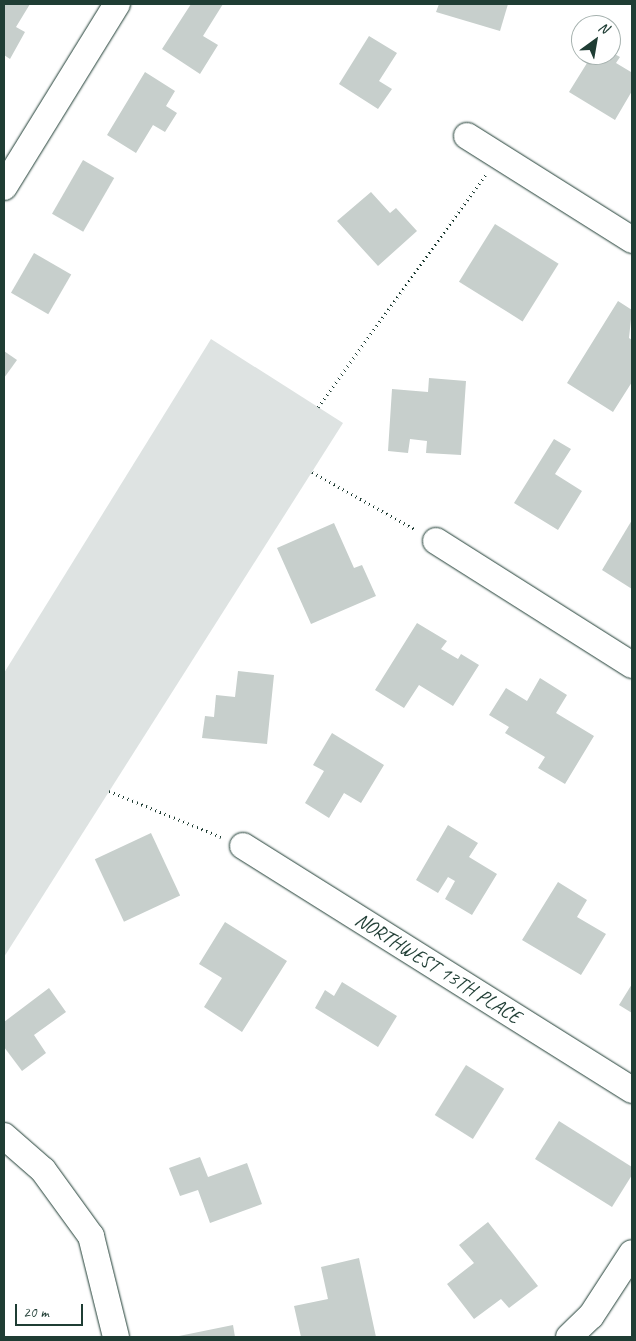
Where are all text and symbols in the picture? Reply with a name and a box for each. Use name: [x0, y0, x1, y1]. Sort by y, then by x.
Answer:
north arrow: [571, 15, 621, 65]
text: N: [595, 18, 612, 37]
street label: NORTHWEST 13TH PLACE: [351, 907, 525, 1029]
scale bar: [18, 1294, 85, 1326]
text: 20 m: [23, 1303, 49, 1322]

